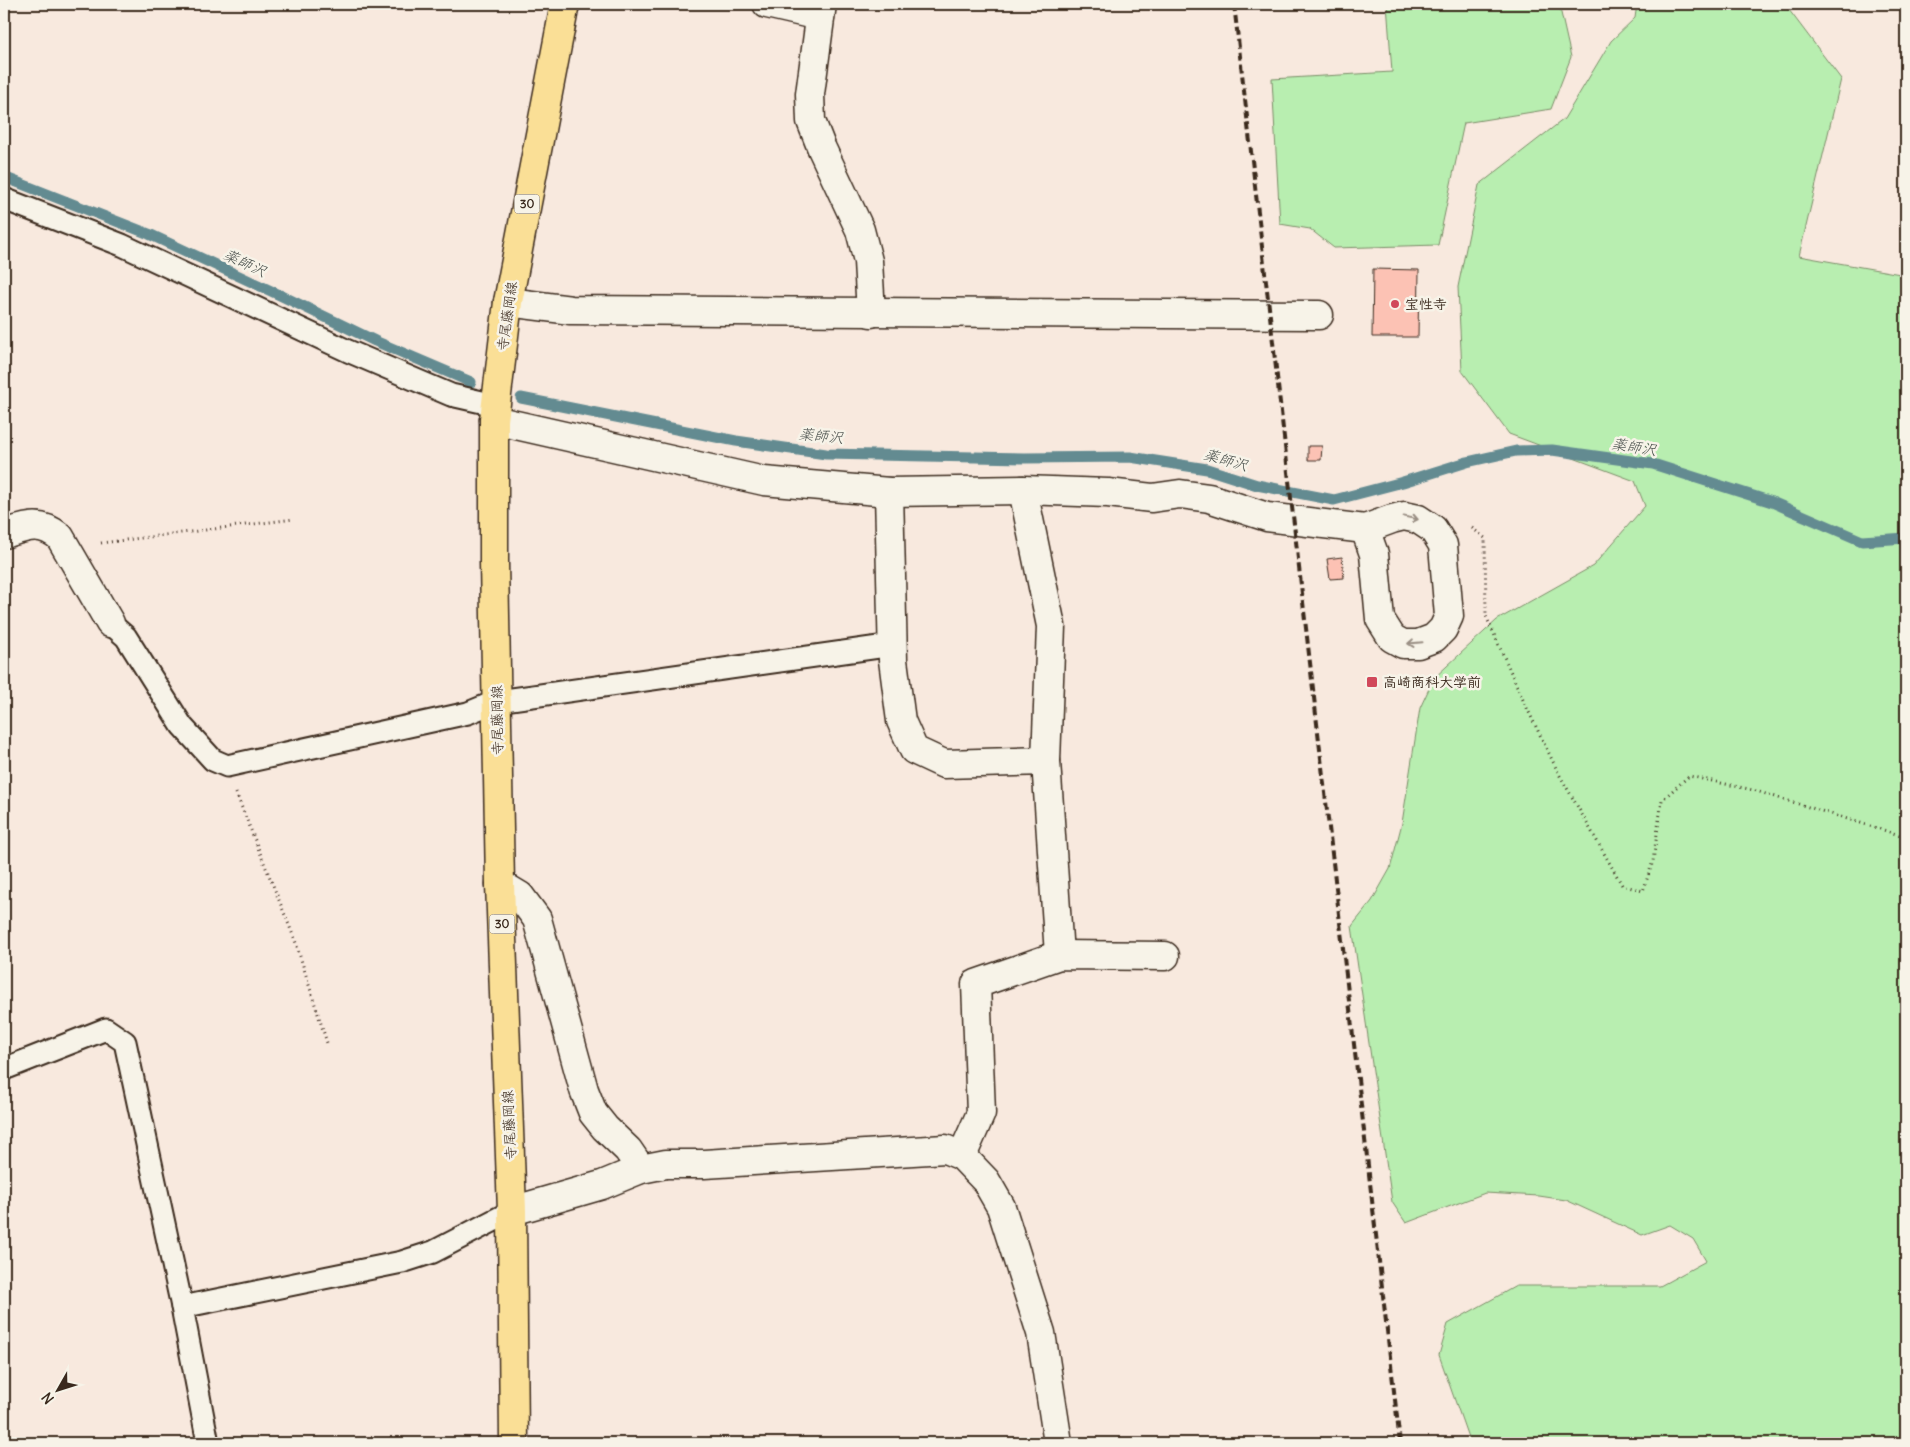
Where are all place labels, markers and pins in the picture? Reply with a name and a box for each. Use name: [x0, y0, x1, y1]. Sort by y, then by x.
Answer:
place label: 宝性寺: [1405, 295, 1447, 313]
marker: 宝性寺: [1389, 298, 1401, 310]
place label: 高崎商科大学前: [1383, 673, 1481, 691]
marker: 高崎商科大学前: [1365, 675, 1379, 689]

